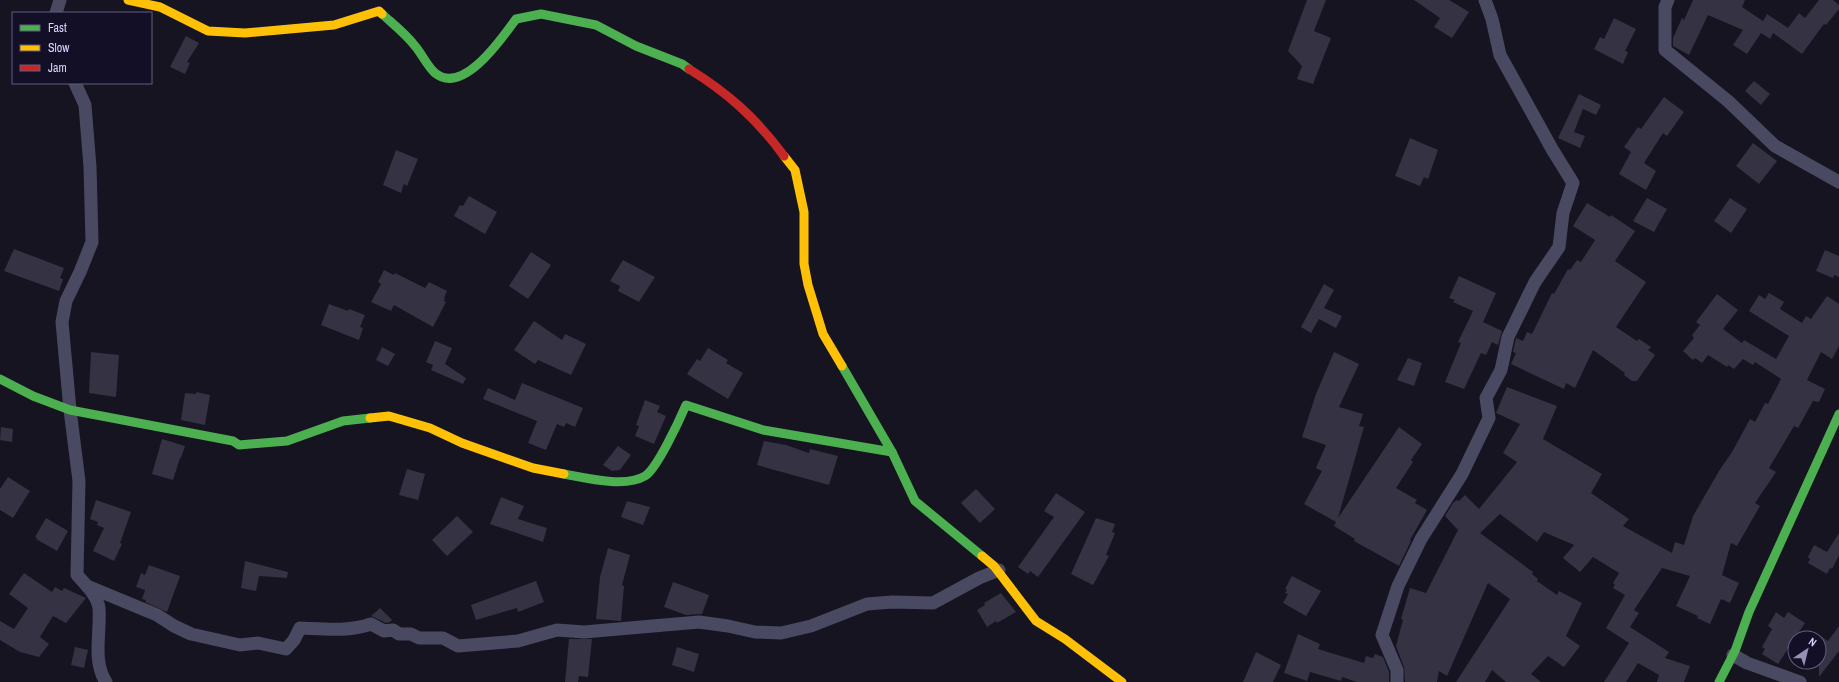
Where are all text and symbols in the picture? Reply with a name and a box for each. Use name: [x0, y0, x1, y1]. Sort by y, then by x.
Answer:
legend: [12, 12, 152, 84]
text: Fast: [48, 20, 67, 36]
text: Slow: [48, 40, 70, 56]
text: Jam: [48, 60, 67, 76]
north arrow: [1787, 630, 1827, 670]
text: N: [1806, 634, 1819, 649]

